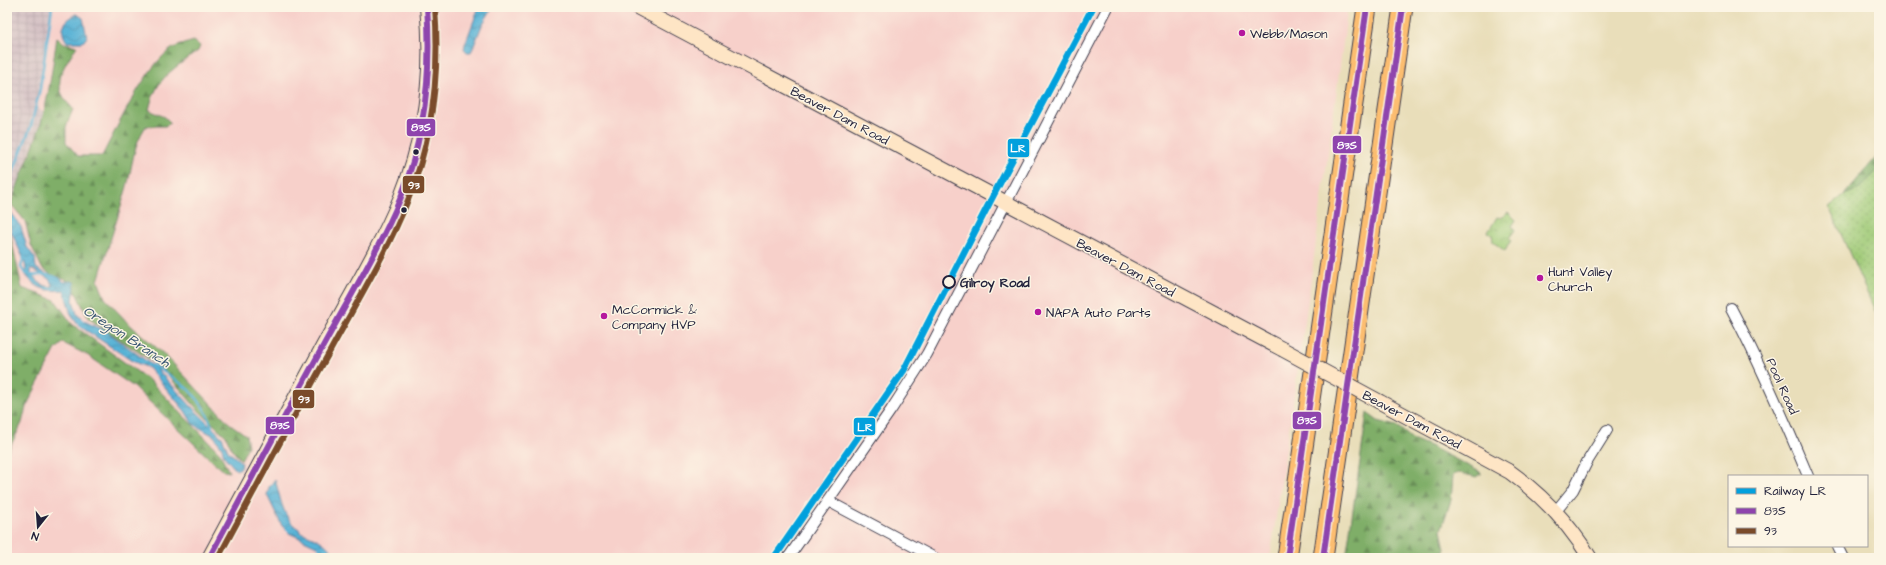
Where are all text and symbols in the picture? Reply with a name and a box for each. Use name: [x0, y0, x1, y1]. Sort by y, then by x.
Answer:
place label: Webb/Mason: [1250, 25, 1328, 43]
marker: Webb/Mason: [1237, 28, 1247, 38]
street label: Beaver Dam Road: [787, 82, 892, 150]
line badge: 83S: [406, 118, 436, 137]
text: 83S: [411, 120, 431, 135]
line badge: 83S: [1332, 135, 1362, 154]
line badge: LR: [1007, 138, 1030, 158]
text: 83S: [1337, 138, 1357, 153]
text: LR: [1010, 141, 1026, 156]
unlabelled marker: [411, 147, 421, 157]
line badge: 93: [402, 175, 425, 194]
text: 93: [408, 178, 420, 193]
unlabelled marker: [399, 205, 409, 215]
street label: Beaver Dam Road: [1073, 234, 1178, 302]
place label: Hunt Valley Church: [1548, 263, 1612, 296]
marker: Hunt Valley Church: [1535, 273, 1545, 283]
place label: Gilroy Road: [960, 274, 1030, 293]
marker: Gilroy Road: [942, 275, 956, 289]
water label: Oregon Branch: [79, 301, 175, 373]
place label: McCormick & Company HVP: [612, 301, 697, 335]
place label: NAPA Auto Parts: [1046, 304, 1151, 322]
marker: NAPA Auto Parts: [1033, 307, 1043, 317]
marker: McCormick & Company HVP: [599, 311, 609, 321]
street label: Pool Road: [1762, 355, 1803, 418]
street label: Beaver Dam Road: [1359, 386, 1464, 454]
line badge: 93: [292, 389, 315, 409]
text: 93: [298, 392, 310, 407]
line badge: 83S: [1292, 411, 1322, 430]
text: 83S: [1297, 413, 1317, 428]
line badge: 83S: [265, 416, 295, 435]
line badge: LR: [853, 417, 876, 436]
text: 83S: [270, 418, 290, 433]
text: LR: [857, 420, 873, 435]
legend: [1728, 475, 1868, 547]
text: Railway LR: [1764, 483, 1826, 501]
text: 83S: [1764, 503, 1786, 520]
north arrow: [18, 507, 58, 547]
text: 93: [1764, 523, 1777, 540]
text: N: [30, 528, 41, 544]

